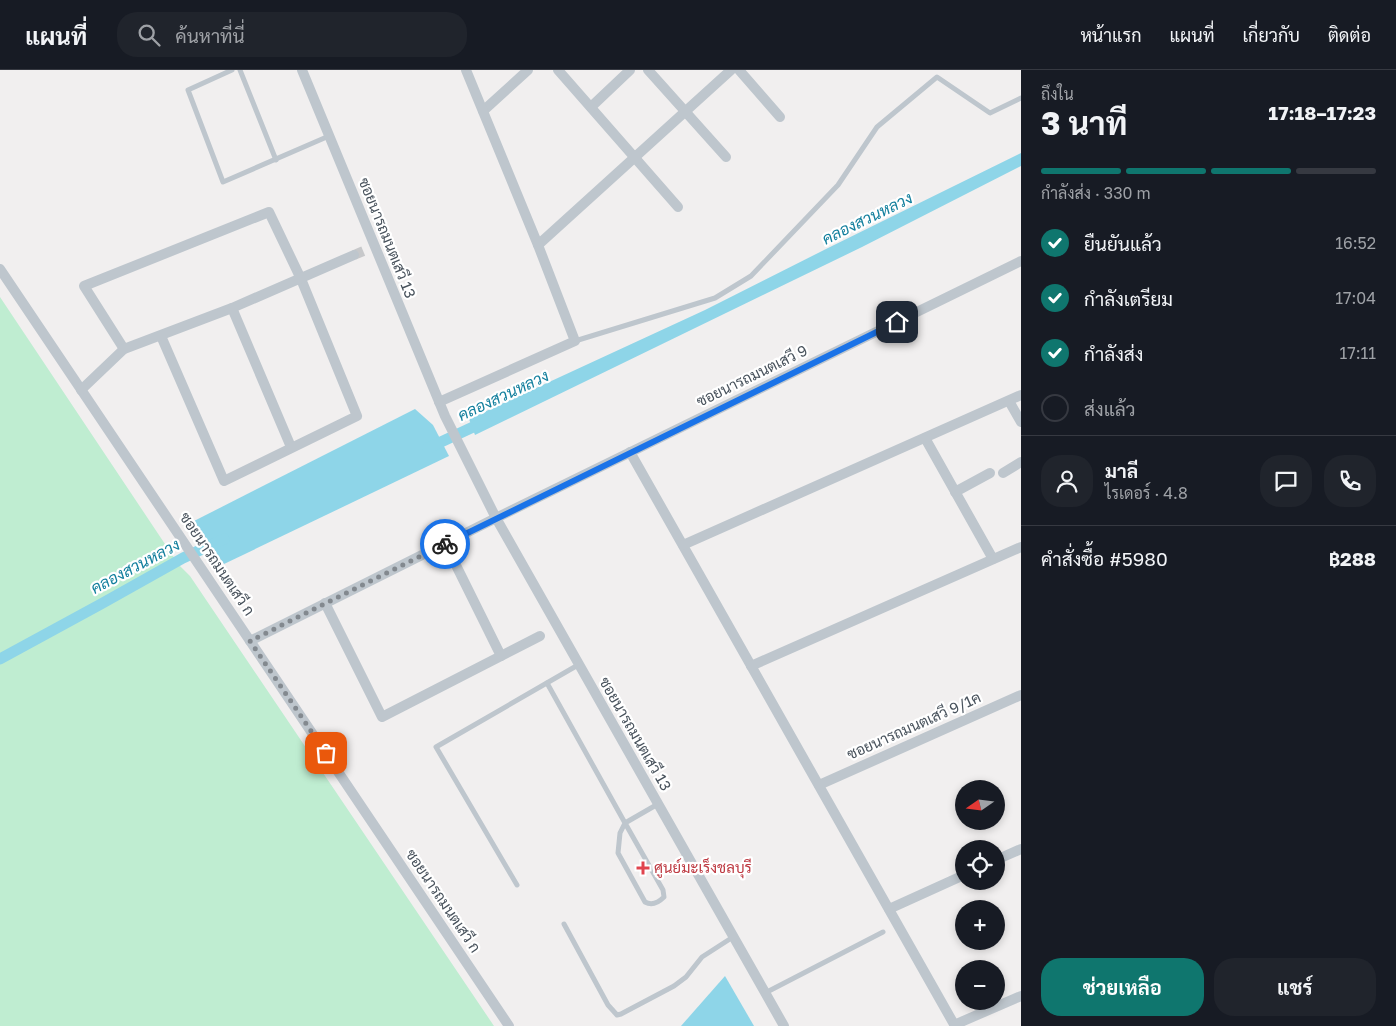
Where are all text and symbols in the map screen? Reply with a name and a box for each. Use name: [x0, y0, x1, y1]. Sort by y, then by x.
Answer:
search box: [117, 12, 467, 57]
text: แผนที่: [25, 21, 87, 50]
icon: search: [135, 21, 163, 49]
text: ค้นหาที่นี่: [175, 24, 245, 47]
text: หน้าแรก: [1080, 24, 1142, 46]
text: แผนที่: [1170, 24, 1214, 46]
text: เกี่ยวกับ: [1242, 24, 1300, 46]
text: ติดต่อ: [1328, 24, 1371, 46]
text: ถึงใน: [1041, 84, 1074, 104]
text: 17:18–17:23: [1268, 101, 1376, 124]
text: 3 นาที: [1041, 104, 1127, 142]
street label: ซอยนารถมนตเสวี 13: [356, 175, 420, 300]
text: กำลังส่ง · 330 m: [1041, 183, 1151, 203]
water label: คลองสวนหลวง: [818, 187, 916, 249]
icon: check: [1041, 229, 1069, 257]
text: ยืนยันแล้ว: [1084, 232, 1162, 255]
text: 16:52: [1335, 233, 1376, 253]
icon: check: [1041, 284, 1069, 312]
text: กำลังเตรียม: [1084, 287, 1173, 310]
text: 17:04: [1335, 288, 1376, 308]
pin: [876, 301, 918, 343]
icon: home: [883, 308, 911, 336]
icon: check: [1041, 339, 1069, 367]
street label: ซอยนารถมนตเสวี 9: [693, 340, 810, 410]
text: กำลังส่ง: [1084, 342, 1143, 365]
text: 17:11: [1339, 343, 1376, 363]
water label: คลองสวนหลวง: [454, 365, 552, 425]
text: ส่งแล้ว: [1084, 397, 1135, 420]
button: person: [1041, 455, 1093, 507]
button: chat: [1260, 455, 1312, 507]
button: phone: [1324, 455, 1376, 507]
text: มาลี: [1105, 459, 1138, 482]
text: ไรเดอร์ · 4.8: [1105, 483, 1188, 503]
street label: ซอยนารถมนตเสวี ก: [177, 508, 259, 619]
courier: [420, 519, 470, 569]
icon: bike: [431, 530, 459, 558]
water label: คลองสวนหลวง: [87, 534, 183, 598]
text: คำสั่งซื้อ #5980: [1041, 547, 1168, 570]
text: ฿288: [1329, 547, 1376, 570]
street label: ซอยนารถมนตเสวี 13: [596, 674, 676, 793]
street label: ซอยนารถมนตเสวี 9/1ค: [844, 687, 983, 763]
pin: [305, 732, 347, 774]
icon: bag: [312, 739, 340, 767]
north arrow: [955, 780, 1005, 830]
map controls: [955, 780, 1005, 1010]
button: locate: [955, 840, 1005, 890]
street label: ซอยนารถมนตเสวี ก: [403, 845, 485, 956]
place label: ศูนย์มะเร็งชลบุรี: [654, 857, 752, 879]
marker: ศูนย์มะเร็งชลบุรี: [636, 861, 650, 875]
button: +: [955, 900, 1005, 950]
button: ช่วยเหลือ: [1041, 958, 1204, 1016]
button: แชร์: [1214, 958, 1376, 1016]
button: −: [955, 960, 1005, 1010]

